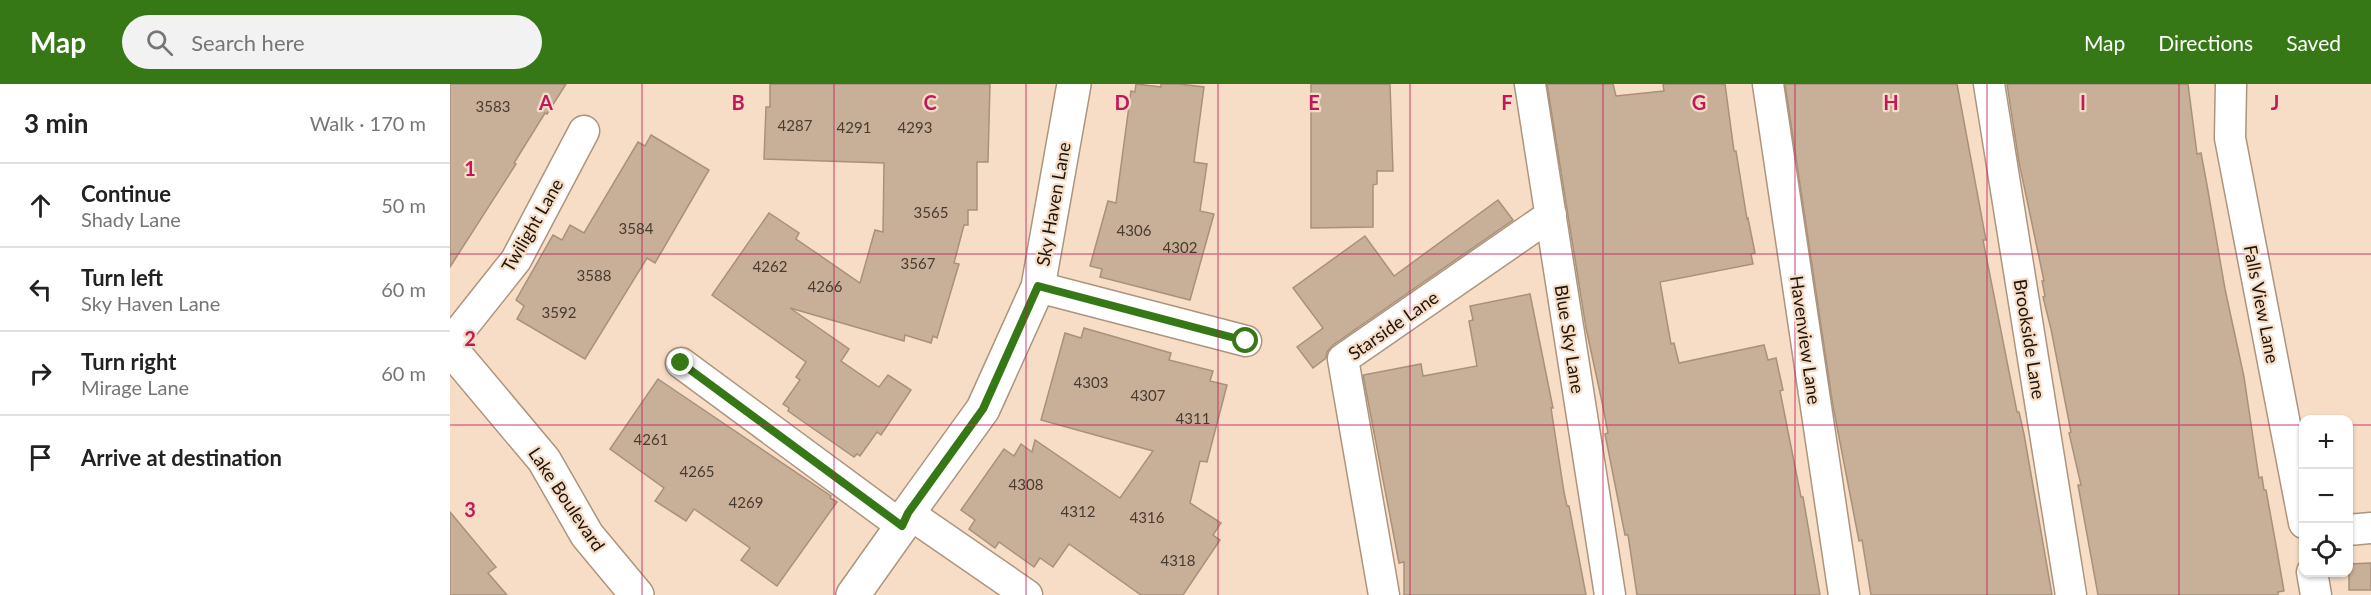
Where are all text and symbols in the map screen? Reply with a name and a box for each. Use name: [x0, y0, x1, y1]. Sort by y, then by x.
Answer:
search box: [122, 15, 542, 69]
text: Map: [30, 25, 86, 59]
icon: search: [143, 26, 176, 59]
text: Search here: [191, 29, 305, 56]
text: Map: [2084, 30, 2125, 55]
text: Directions: [2158, 30, 2253, 55]
text: Saved: [2286, 30, 2341, 55]
text: A: [538, 90, 553, 114]
text: B: [731, 90, 745, 114]
text: C: [923, 90, 937, 114]
text: D: [1114, 90, 1130, 114]
text: E: [1308, 90, 1320, 114]
text: F: [1501, 90, 1513, 114]
text: G: [1692, 90, 1706, 114]
text: H: [1883, 90, 1899, 114]
text: I: [2080, 90, 2086, 114]
text: J: [2271, 90, 2279, 114]
house number: 3583: [476, 97, 510, 115]
text: 3 min: [24, 107, 88, 139]
text: Walk · 170 m: [310, 111, 426, 135]
house number: 4287: [778, 116, 813, 134]
house number: 4291: [837, 118, 871, 136]
house number: 4293: [898, 118, 932, 136]
street label: Sky Haven Lane: [1031, 140, 1075, 268]
text: 1: [464, 156, 476, 180]
street label: Twilight Lane: [496, 174, 568, 276]
text: Continue: [81, 180, 171, 207]
icon: ahead: [24, 189, 57, 222]
text: 50 m: [381, 193, 426, 217]
house number: 3565: [914, 203, 948, 221]
text: Shady Lane: [81, 207, 181, 231]
house number: 3584: [619, 219, 654, 237]
house number: 4306: [1117, 221, 1152, 239]
house number: 4302: [1163, 238, 1197, 256]
street label: Falls View Lane: [2240, 243, 2284, 365]
house number: 3567: [901, 254, 936, 272]
house number: 4262: [753, 257, 787, 275]
text: Turn left: [81, 264, 163, 291]
house number: 3588: [577, 266, 611, 284]
icon: left: [24, 273, 57, 306]
street label: Havenview Lane: [1786, 274, 1826, 406]
text: 60 m: [381, 277, 426, 301]
house number: 4266: [808, 277, 843, 295]
street label: Brookside Lane: [2010, 277, 2050, 401]
street label: Blue Sky Lane: [1551, 283, 1589, 395]
street label: Starside Lane: [1344, 286, 1442, 364]
text: Sky Haven Lane: [81, 291, 220, 315]
house number: 3592: [542, 303, 576, 321]
text: 2: [464, 326, 476, 350]
route start: [1232, 327, 1258, 353]
text: Turn right: [81, 348, 176, 375]
route end: [667, 349, 693, 375]
icon: right: [24, 357, 57, 390]
text: 60 m: [381, 361, 426, 385]
house number: 4303: [1074, 373, 1108, 391]
text: Mirage Lane: [81, 375, 189, 399]
house number: 4307: [1131, 386, 1166, 404]
house number: 4311: [1176, 409, 1210, 427]
map controls: [2299, 415, 2353, 577]
button: +: [2299, 415, 2353, 469]
house number: 4261: [634, 430, 668, 448]
icon: arrive: [24, 441, 57, 474]
street label: Lake Boulevard: [524, 443, 610, 555]
text: Arrive at destination: [81, 444, 282, 471]
house number: 4265: [680, 462, 714, 480]
button: −: [2299, 469, 2353, 523]
house number: 4308: [1009, 475, 1043, 493]
house number: 4269: [729, 493, 763, 511]
text: 3: [464, 497, 476, 521]
house number: 4312: [1061, 502, 1095, 520]
house number: 4316: [1130, 508, 1165, 526]
button: locate: [2299, 523, 2353, 577]
house number: 4318: [1161, 551, 1195, 569]

